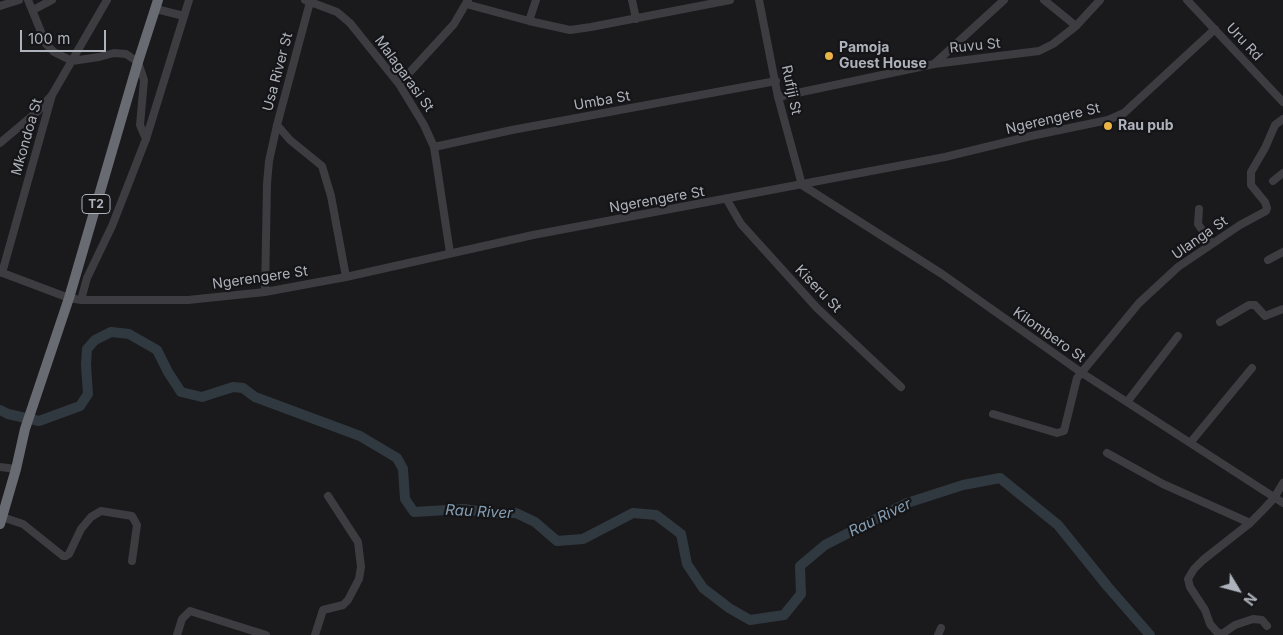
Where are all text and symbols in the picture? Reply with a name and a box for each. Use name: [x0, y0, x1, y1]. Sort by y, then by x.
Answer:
scale bar: [22, 20, 109, 52]
street label: Uru Rd: [1222, 20, 1266, 64]
text: 100 m: [28, 29, 70, 48]
street label: Usa River St: [259, 31, 297, 113]
street label: Malagarasi St: [371, 33, 437, 115]
street label: Ruvu St: [949, 35, 1001, 57]
place label: Pamoja Guest House: [839, 40, 927, 72]
marker: Pamoja Guest House: [823, 50, 835, 62]
street label: Rufiji St: [778, 64, 804, 116]
street label: Umba St: [573, 88, 631, 114]
street label: Mkondoa St: [8, 97, 46, 177]
street label: Ngerengere St: [1004, 100, 1102, 138]
place label: Rau pub: [1118, 118, 1174, 134]
marker: Rau pub: [1102, 120, 1114, 132]
street label: Ngerengere St: [608, 183, 706, 217]
road number: T2: [82, 194, 110, 213]
street label: Ulanga St: [1169, 213, 1231, 263]
street label: Kiseru St: [791, 262, 845, 316]
street label: Ngerengere St: [211, 263, 309, 293]
street label: Kilombero St: [1009, 304, 1089, 366]
water label: Rau River: [846, 495, 914, 541]
water label: Rau River: [445, 501, 513, 523]
north arrow: [1213, 565, 1263, 615]
text: N: [1240, 590, 1260, 609]

